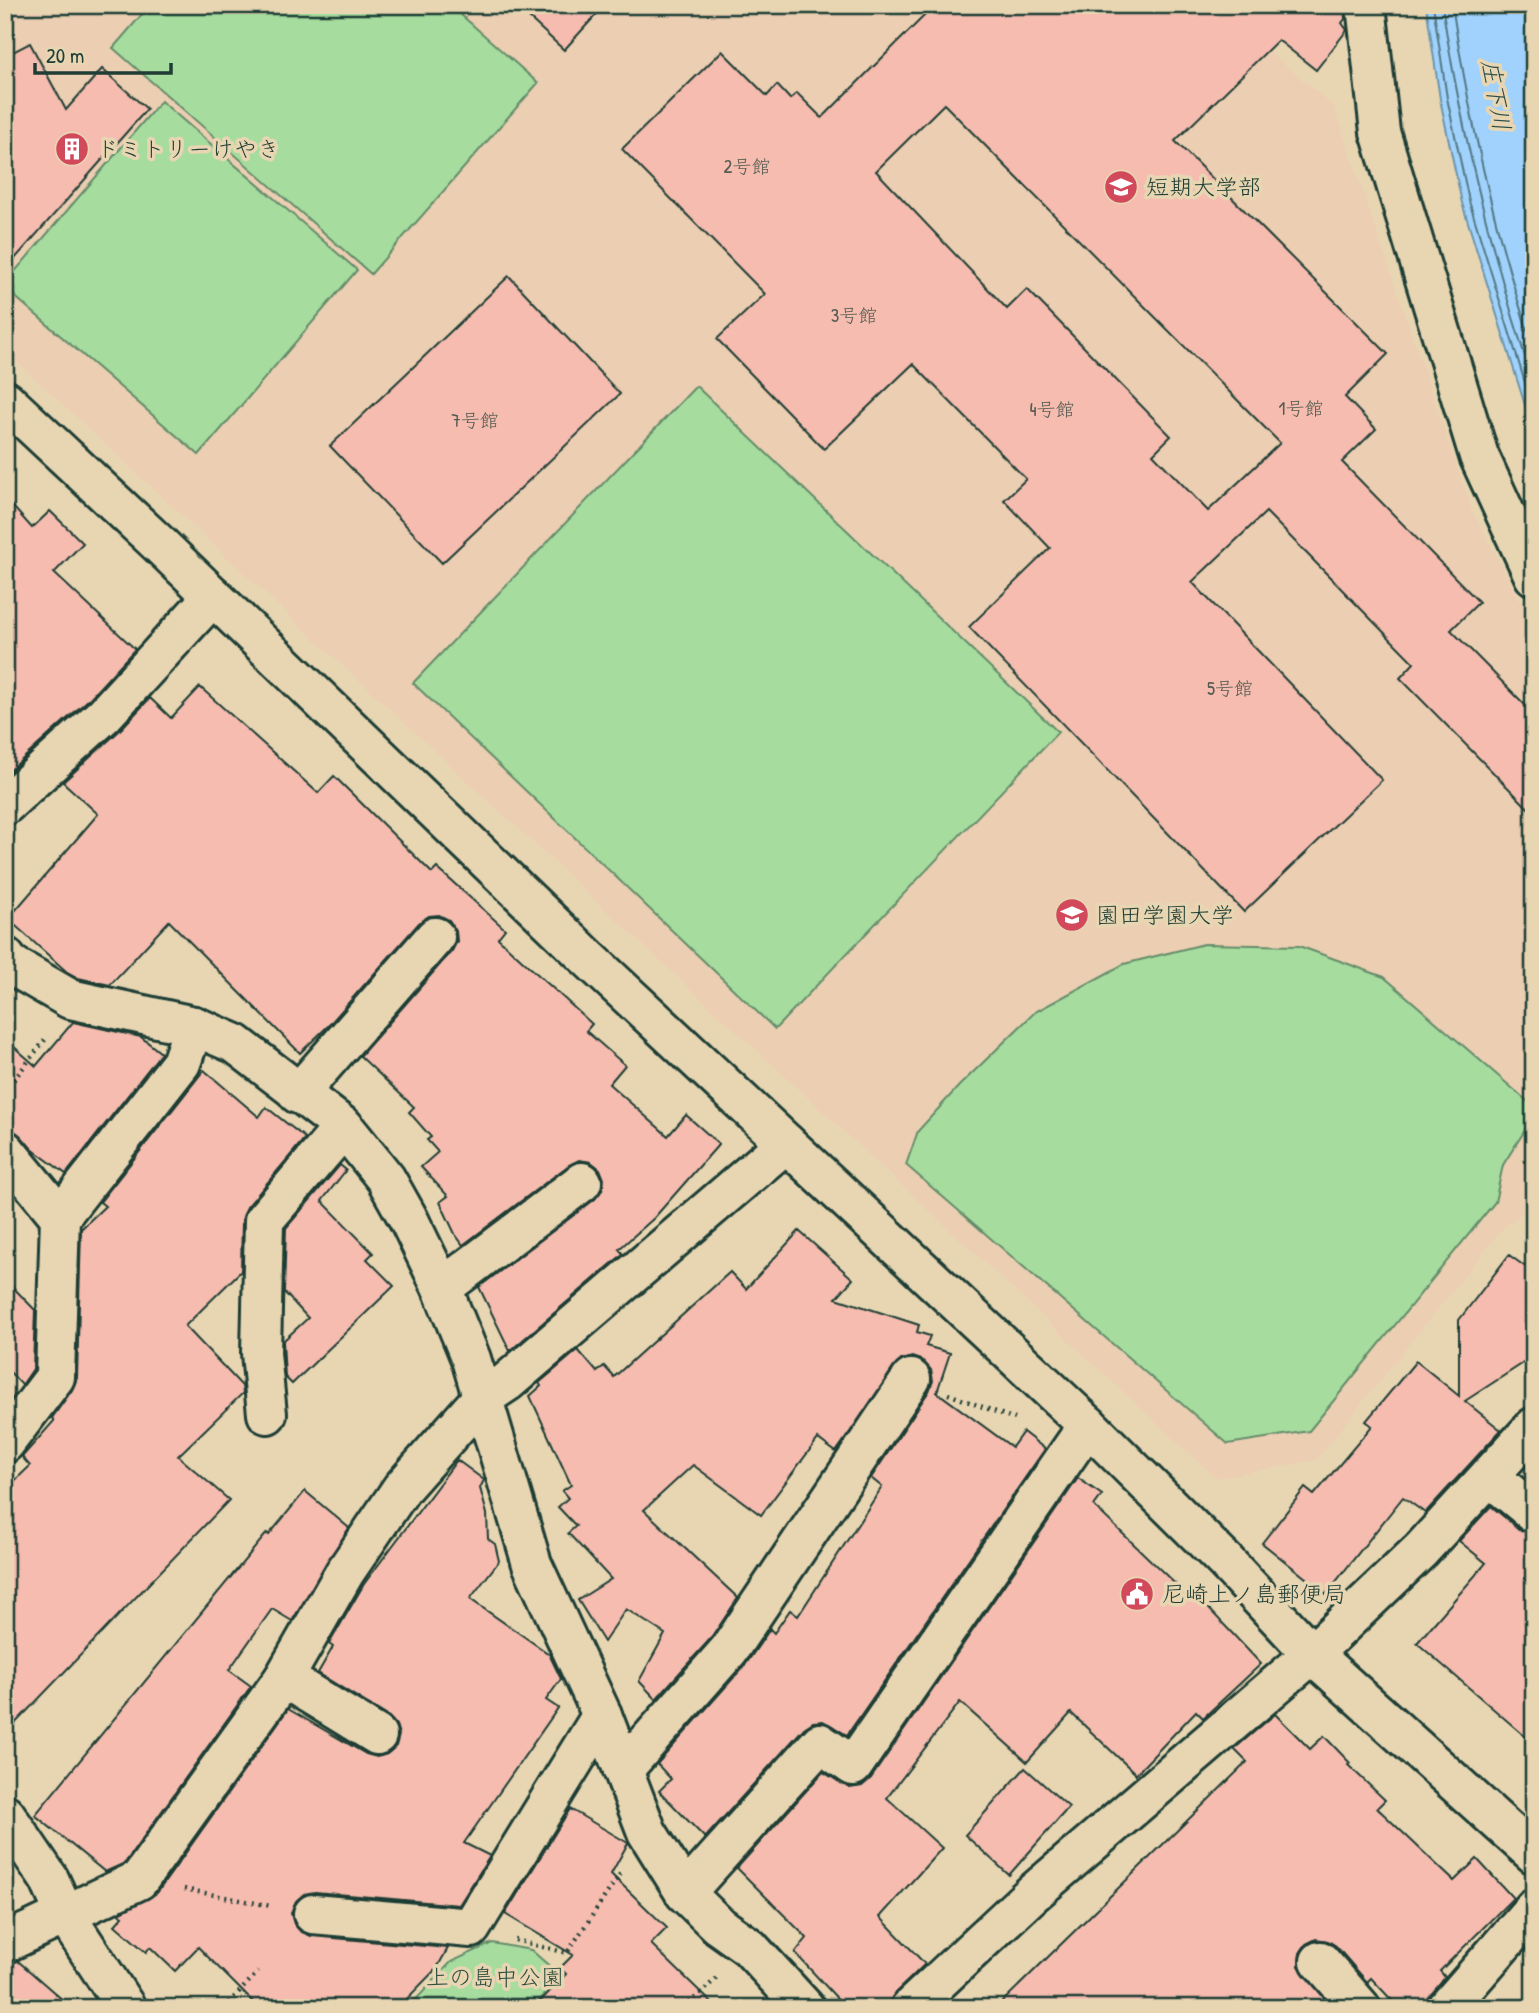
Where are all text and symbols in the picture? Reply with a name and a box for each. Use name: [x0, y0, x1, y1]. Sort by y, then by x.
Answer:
scale bar: [35, 32, 172, 76]
text: 20 m: [46, 41, 84, 70]
water label: 庄下川: [1475, 57, 1519, 133]
building icon: ドミトリーけやき: [53, 130, 91, 168]
place label: ドミトリーけやき: [96, 133, 280, 164]
house number: 2号館: [724, 153, 770, 179]
school or university icon: 短期大学部: [1102, 168, 1140, 206]
place label: 短期大学部: [1146, 171, 1261, 202]
house number: 3号館: [831, 302, 877, 328]
house number: 1号館: [1279, 395, 1323, 421]
house number: 4号館: [1029, 396, 1075, 422]
house number: 7号館: [451, 407, 499, 433]
house number: 5号館: [1207, 675, 1253, 701]
school or university icon: 園田学園大学: [1053, 896, 1091, 934]
place label: 園田学園大学: [1096, 899, 1234, 930]
public building icon: 尼崎上ノ島郵便局: [1118, 1575, 1156, 1613]
place label: 尼崎上ノ島郵便局: [1162, 1578, 1346, 1609]
park label: 上の島中公園: [426, 1961, 564, 1992]

